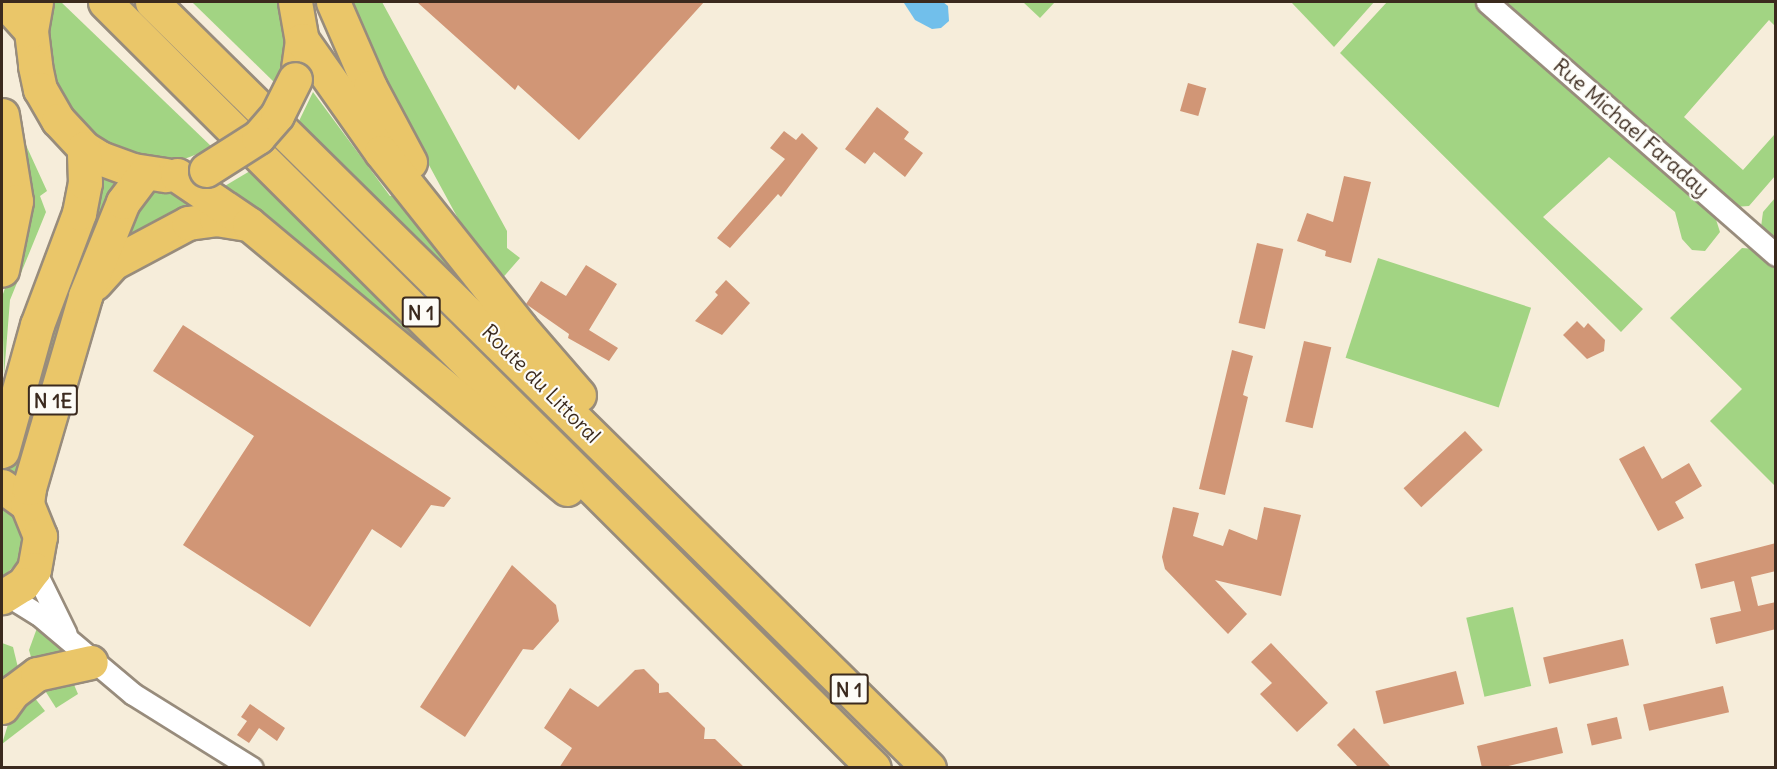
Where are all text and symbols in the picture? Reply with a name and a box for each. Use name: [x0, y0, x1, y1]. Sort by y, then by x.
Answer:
street label: Rue Michael Faraday: [1548, 53, 1714, 203]
road number: N 1: [402, 295, 440, 329]
street label: Route du Littoral: [477, 320, 605, 448]
road number: N 1E: [28, 383, 78, 417]
road number: N 1: [830, 672, 868, 706]

